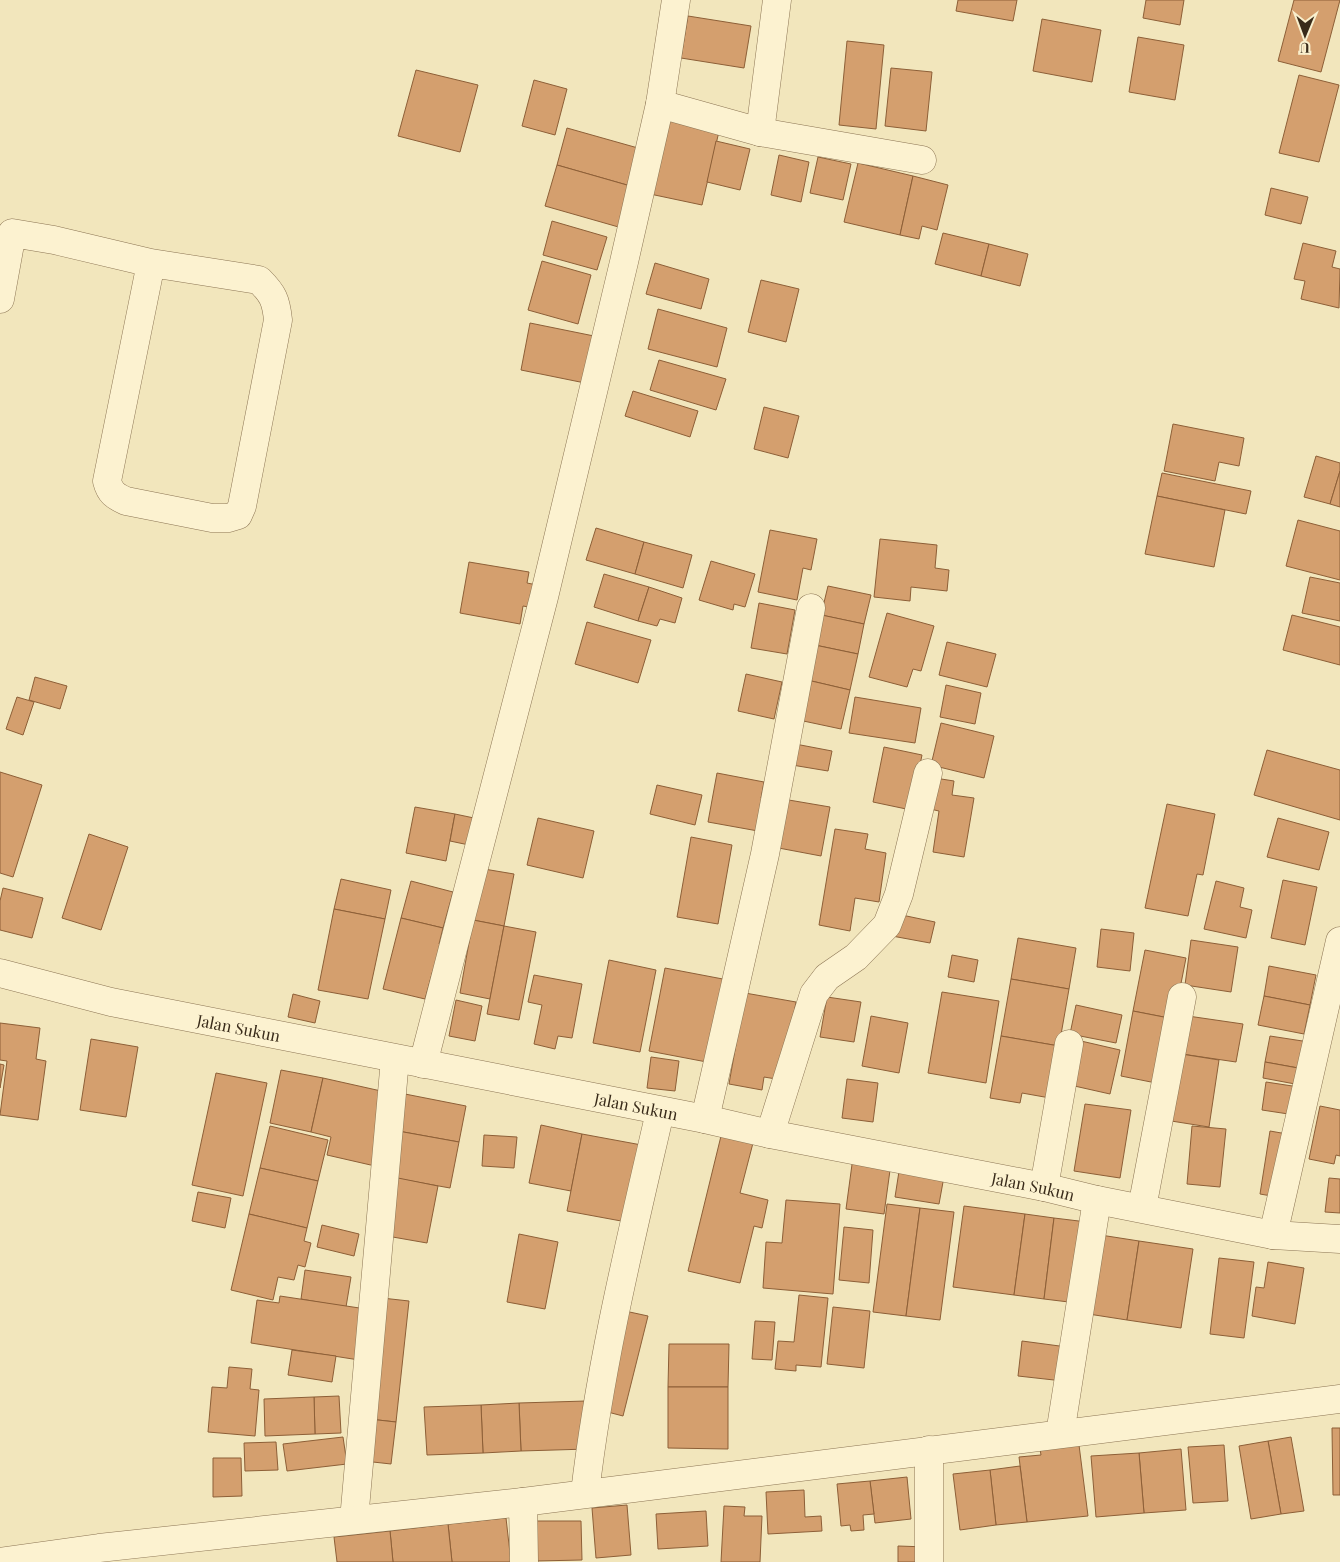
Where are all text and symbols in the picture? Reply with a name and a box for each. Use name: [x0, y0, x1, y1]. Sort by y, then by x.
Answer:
north arrow: [1280, 10, 1330, 60]
text: U: [1299, 39, 1310, 58]
street label: Jalan Sukun: [194, 1009, 283, 1046]
street label: Jalan Sukun: [592, 1087, 680, 1124]
street label: Jalan Sukun: [989, 1166, 1077, 1205]

